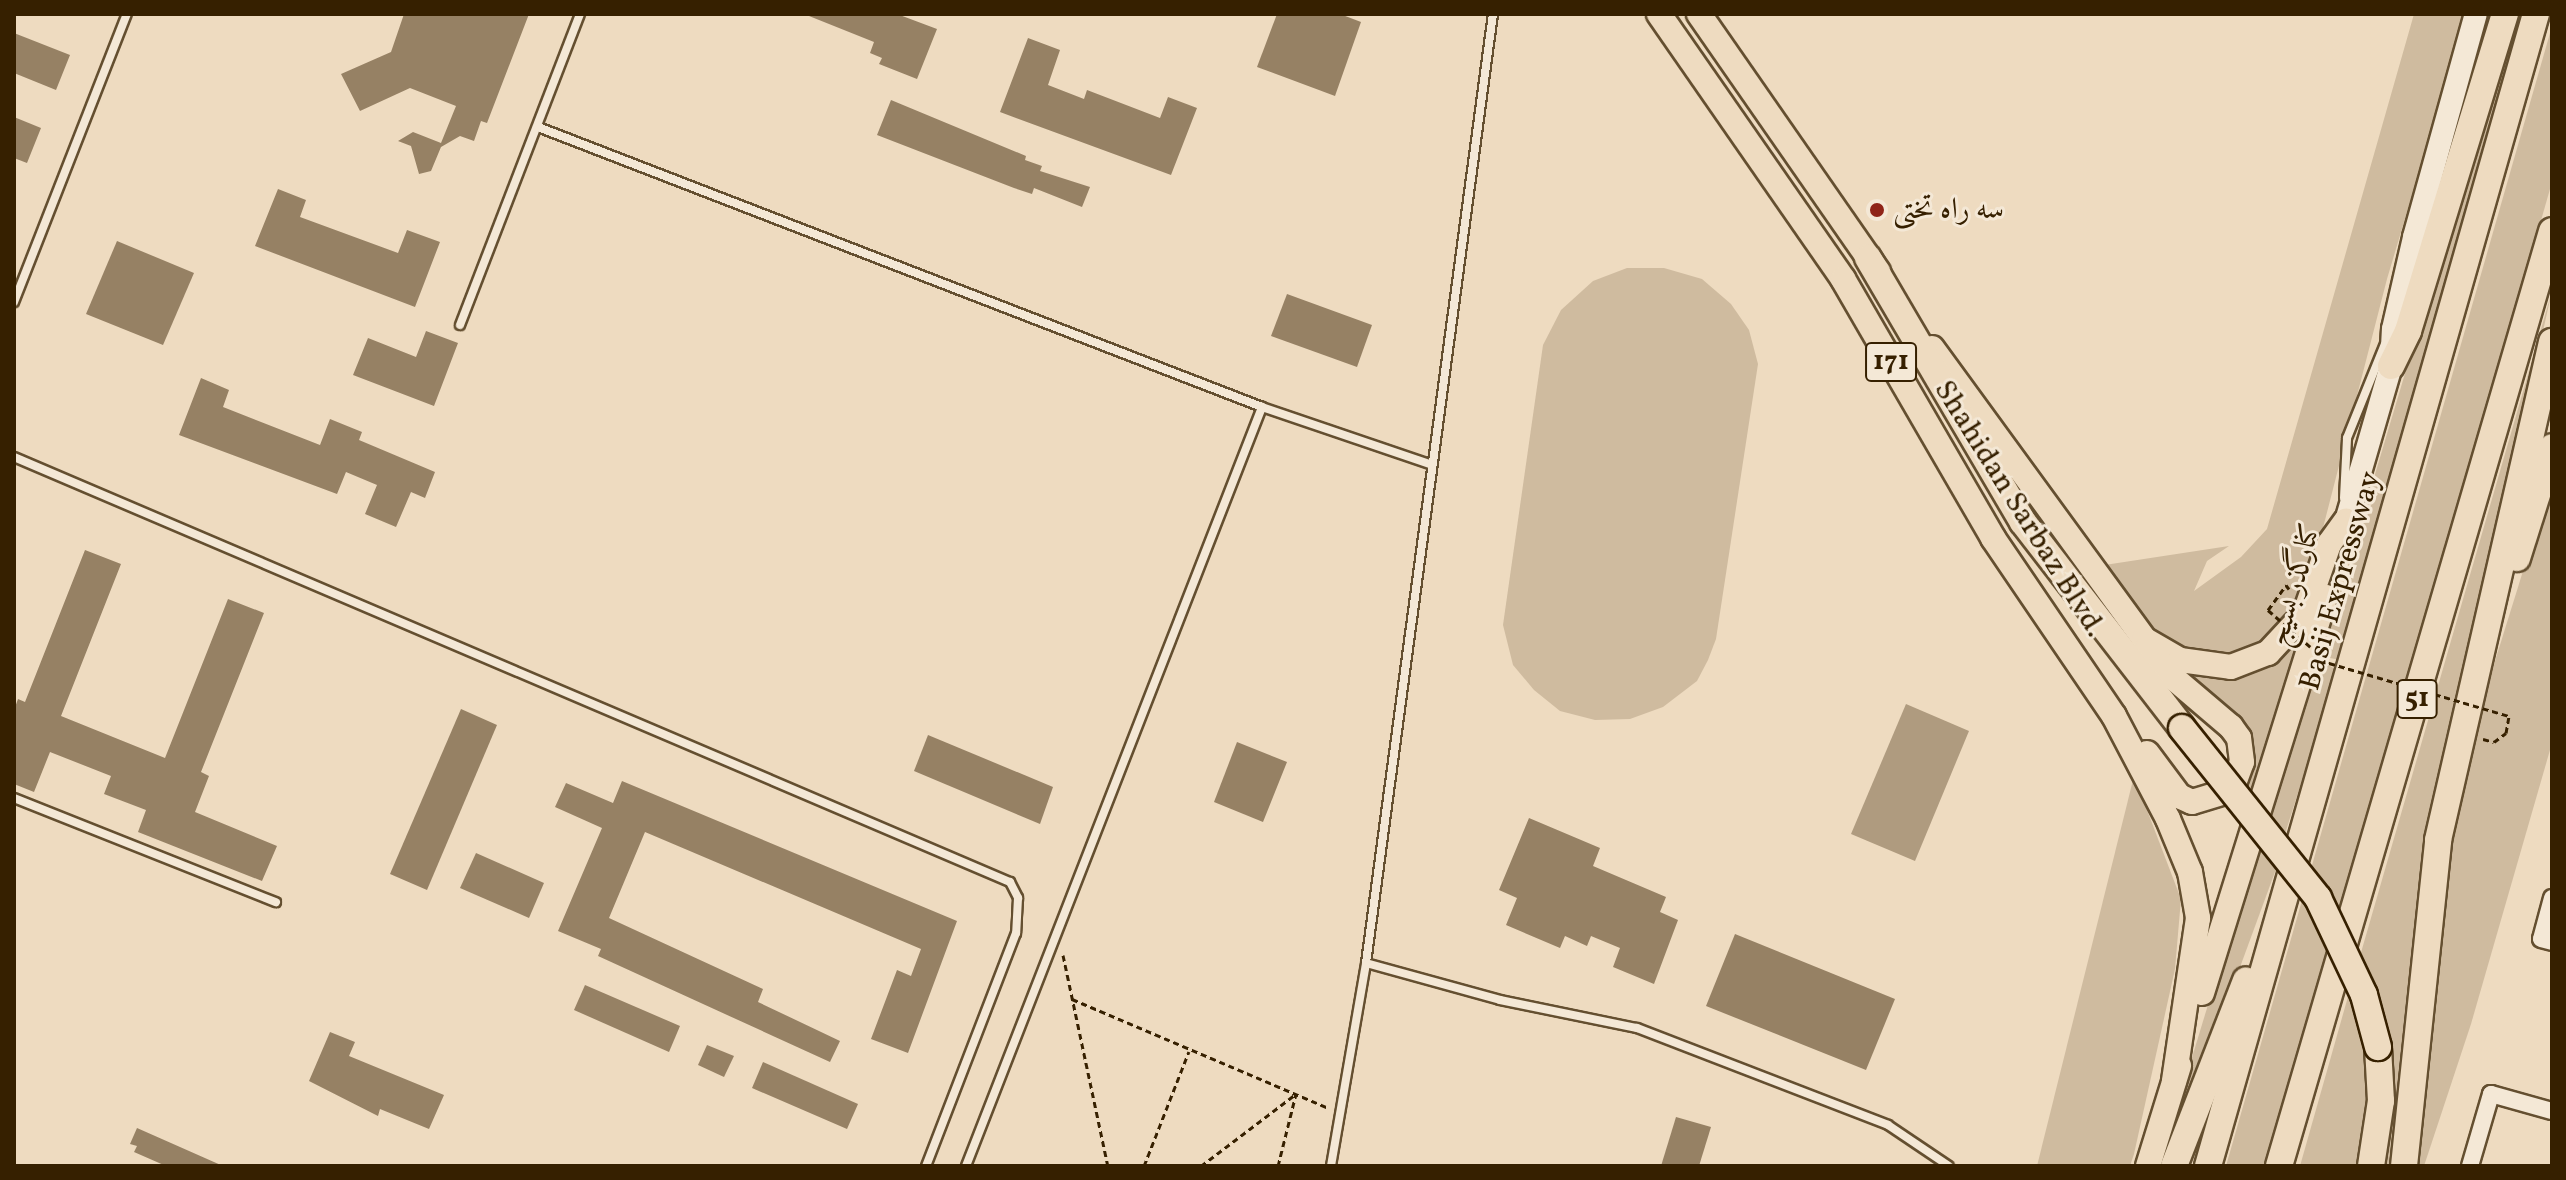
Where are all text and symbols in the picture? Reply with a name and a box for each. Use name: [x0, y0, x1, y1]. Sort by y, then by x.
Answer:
place label: سه راه تختی: [1893, 192, 2004, 228]
marker: سه راه تختی: [1868, 201, 1886, 219]
road number: 171: [1865, 338, 1917, 386]
street label: Shahidan Sarbaz Blvd.: [1925, 374, 2113, 644]
street label: Basij Expressway: [2293, 467, 2389, 695]
street label: کنارگذر بسیج: [2260, 520, 2330, 650]
road number: 51: [2395, 675, 2439, 723]

